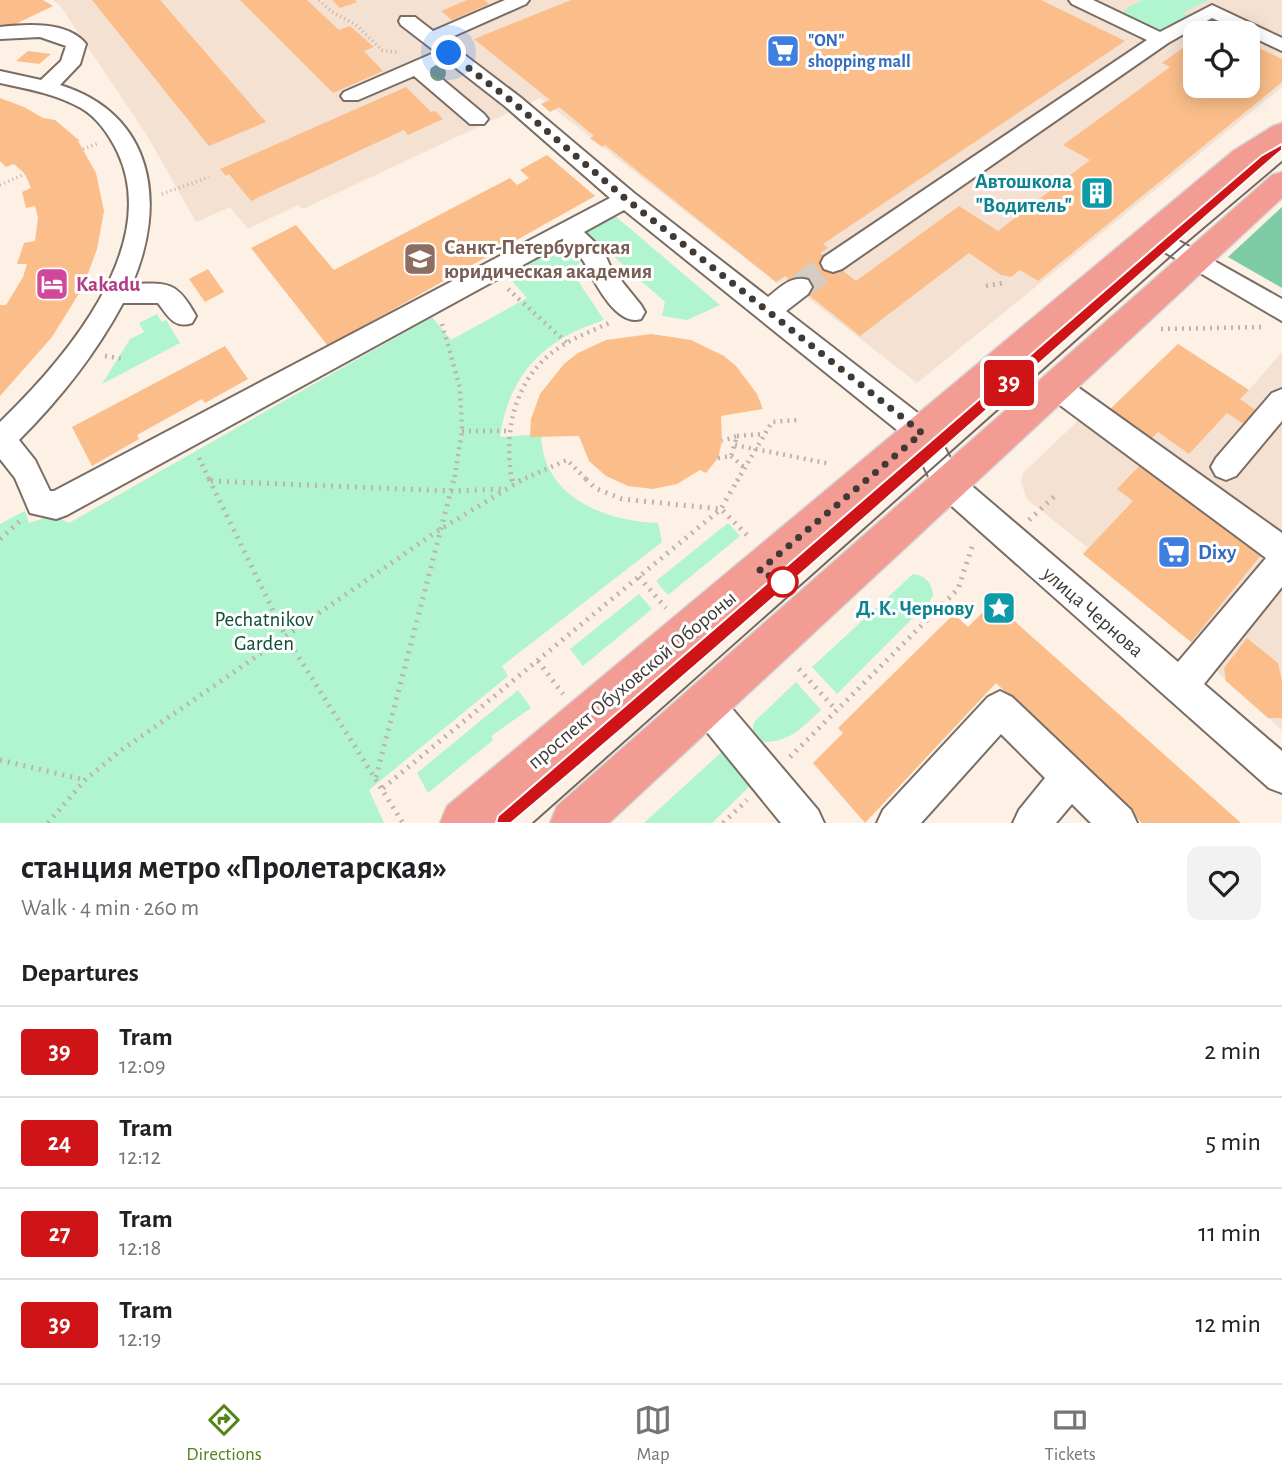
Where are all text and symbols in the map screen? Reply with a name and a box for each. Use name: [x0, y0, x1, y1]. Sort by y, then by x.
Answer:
map controls: [1183, 21, 1260, 98]
button: locate: [1183, 21, 1260, 98]
supermarket icon: "ON" shopping mall: [764, 32, 802, 70]
place label: "ON" shopping mall: [808, 32, 911, 71]
your location: [431, 35, 466, 70]
place label: Автошкола "Водитель": [975, 171, 1072, 216]
building icon: Автошкола "Водитель": [1078, 174, 1116, 212]
place label: Санкт-Петербургская юридическая академия: [444, 237, 652, 282]
school or university icon: Санкт-Петербургская юридическая академия: [401, 240, 439, 278]
hotel icon: Kakadu: [33, 265, 71, 303]
place label: Kakadu: [76, 274, 140, 295]
line badge: 39: [978, 360, 1040, 406]
text: 39: [998, 371, 1020, 395]
supermarket icon: Dixy: [1155, 533, 1193, 571]
place label: Dixy: [1198, 542, 1237, 563]
street label: улица Чернова: [1038, 562, 1148, 662]
unlabelled marker: [768, 567, 798, 597]
street label: проспект Обуховской Обороны: [524, 587, 740, 773]
place icon: Д. К. Чернову: [980, 589, 1018, 627]
place label: Д. К. Чернову: [856, 598, 975, 619]
park label: Pechatnikov Garden: [214, 609, 314, 654]
button: heart: [1187, 846, 1261, 920]
text: станция метро «Пролетарская»: [21, 852, 447, 885]
text: Walk · 4 min · 260 m: [21, 897, 199, 920]
text: Departures: [21, 960, 139, 986]
text: Tram: [119, 1024, 173, 1050]
text: 2 min: [1204, 1038, 1261, 1064]
text: 39: [49, 1040, 70, 1064]
text: 12:09: [119, 1055, 166, 1078]
text: Tram: [119, 1115, 173, 1141]
text: 5 min: [1205, 1129, 1261, 1155]
text: 24: [48, 1131, 71, 1155]
text: 12:12: [119, 1146, 161, 1169]
text: Tram: [119, 1206, 173, 1232]
text: 11 min: [1198, 1220, 1261, 1246]
text: 27: [49, 1222, 70, 1246]
text: 12:18: [119, 1237, 161, 1260]
text: Tram: [119, 1297, 173, 1323]
text: 12 min: [1195, 1311, 1261, 1337]
text: 39: [49, 1313, 70, 1337]
text: 12:19: [119, 1328, 161, 1351]
tab: Directions: [186, 1401, 262, 1466]
tab: Map: [634, 1401, 672, 1466]
tab: Tickets: [1044, 1401, 1096, 1466]

